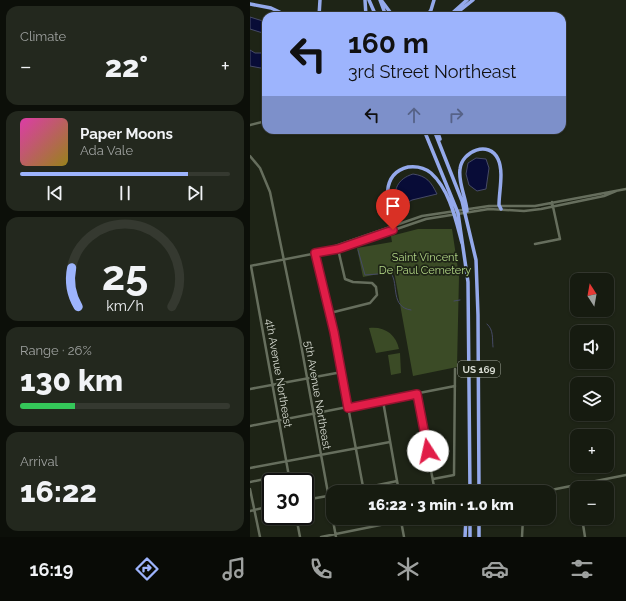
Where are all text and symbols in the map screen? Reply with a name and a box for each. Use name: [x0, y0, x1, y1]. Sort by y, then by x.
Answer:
text: 160 m: [348, 27, 429, 60]
icon: left: [282, 28, 334, 80]
text: Climate: [20, 29, 66, 44]
text: 22°: [105, 49, 148, 84]
text: −: [20, 53, 32, 79]
text: +: [221, 53, 230, 79]
text: 3rd Street Northeast: [348, 61, 516, 82]
icon: left: [361, 104, 383, 126]
icon: ahead: [403, 104, 425, 126]
icon: right: [445, 104, 467, 126]
text: Paper Moons: [80, 125, 173, 143]
text: Ada Vale: [80, 143, 133, 158]
icon: previous: [44, 182, 66, 204]
icon: pause: [114, 182, 136, 204]
icon: next: [184, 182, 206, 204]
pin: [376, 189, 410, 230]
icon: arrive: [382, 195, 404, 217]
text: 25: [102, 250, 148, 299]
park label: Saint Vincent De Paul Cemetery: [379, 251, 471, 277]
north arrow: [570, 273, 614, 317]
map controls: [570, 273, 614, 525]
text: km/h: [106, 297, 144, 313]
street label: 4th Avenue Northeast: [263, 318, 295, 429]
button: sound: [570, 325, 614, 369]
street label: 5th Avenue Northeast: [302, 340, 334, 451]
text: Range · 26%: [20, 343, 92, 358]
road number: US 169: [458, 361, 500, 377]
text: 130 km: [20, 363, 123, 398]
button: layers: [570, 377, 614, 421]
button: +: [570, 429, 614, 473]
position arrow: [407, 430, 449, 472]
text: Arrival: [20, 454, 58, 469]
speed limit sign: 30: [262, 473, 314, 525]
text: 16:22: [20, 474, 97, 509]
button: −: [570, 481, 614, 525]
text: 16:22 · 3 min · 1.0 km: [368, 496, 514, 514]
icon: directions: [133, 555, 161, 583]
icon: music: [220, 555, 248, 583]
icon: phone: [307, 555, 335, 583]
icon: climate: [394, 555, 422, 583]
icon: car: [481, 555, 509, 583]
icon: filters: [568, 555, 596, 583]
text: 16:19: [30, 559, 73, 580]

